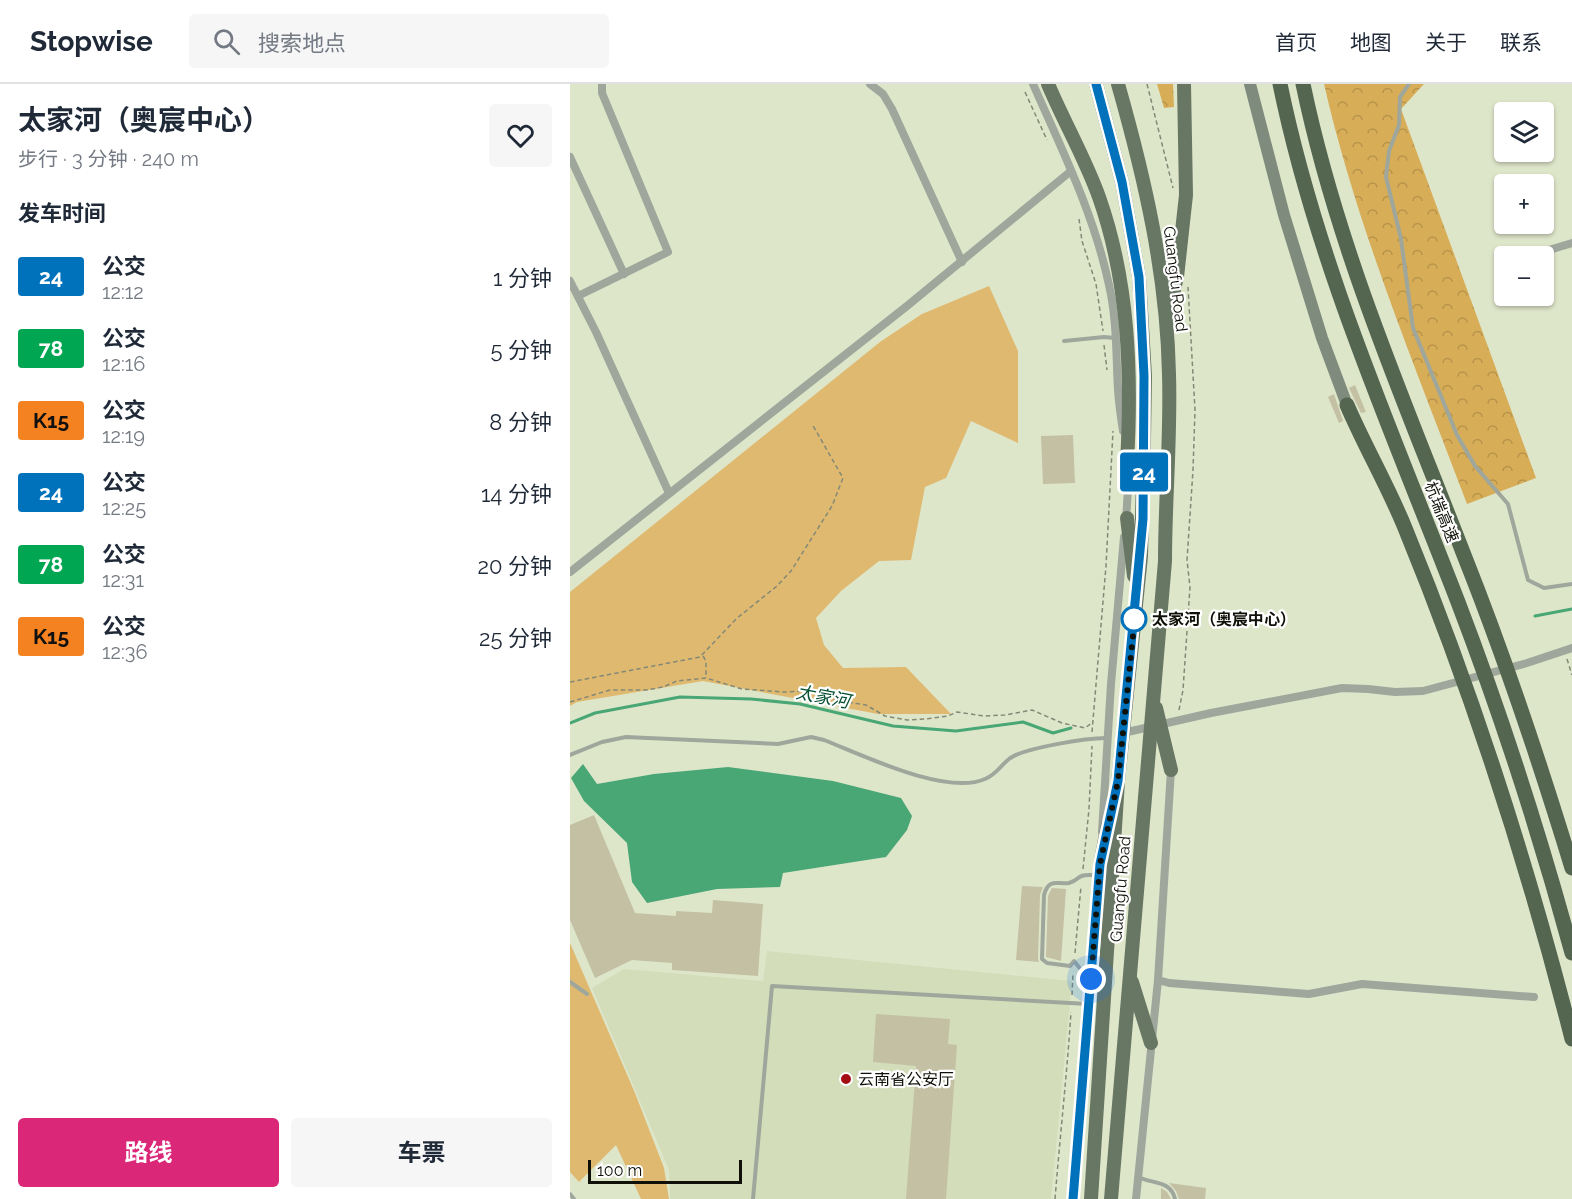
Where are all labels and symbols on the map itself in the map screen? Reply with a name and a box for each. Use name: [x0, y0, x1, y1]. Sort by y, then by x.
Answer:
street label: Guangfu Road: [1160, 225, 1191, 333]
line badge: 24: [1117, 452, 1171, 492]
street label: 杭瑞高速: [1421, 479, 1462, 545]
marker: 太家河（奥宸中心）: [1121, 606, 1147, 632]
place label: 太家河（奥宸中心）: [1152, 610, 1296, 629]
water label: 太家河: [795, 681, 855, 713]
street label: Guangfu Road: [1106, 835, 1135, 943]
your location: [1076, 964, 1106, 994]
place label: 云南省公安厅: [858, 1070, 954, 1089]
marker: 云南省公安厅: [839, 1072, 853, 1086]
scale bar: [588, 1157, 742, 1184]

